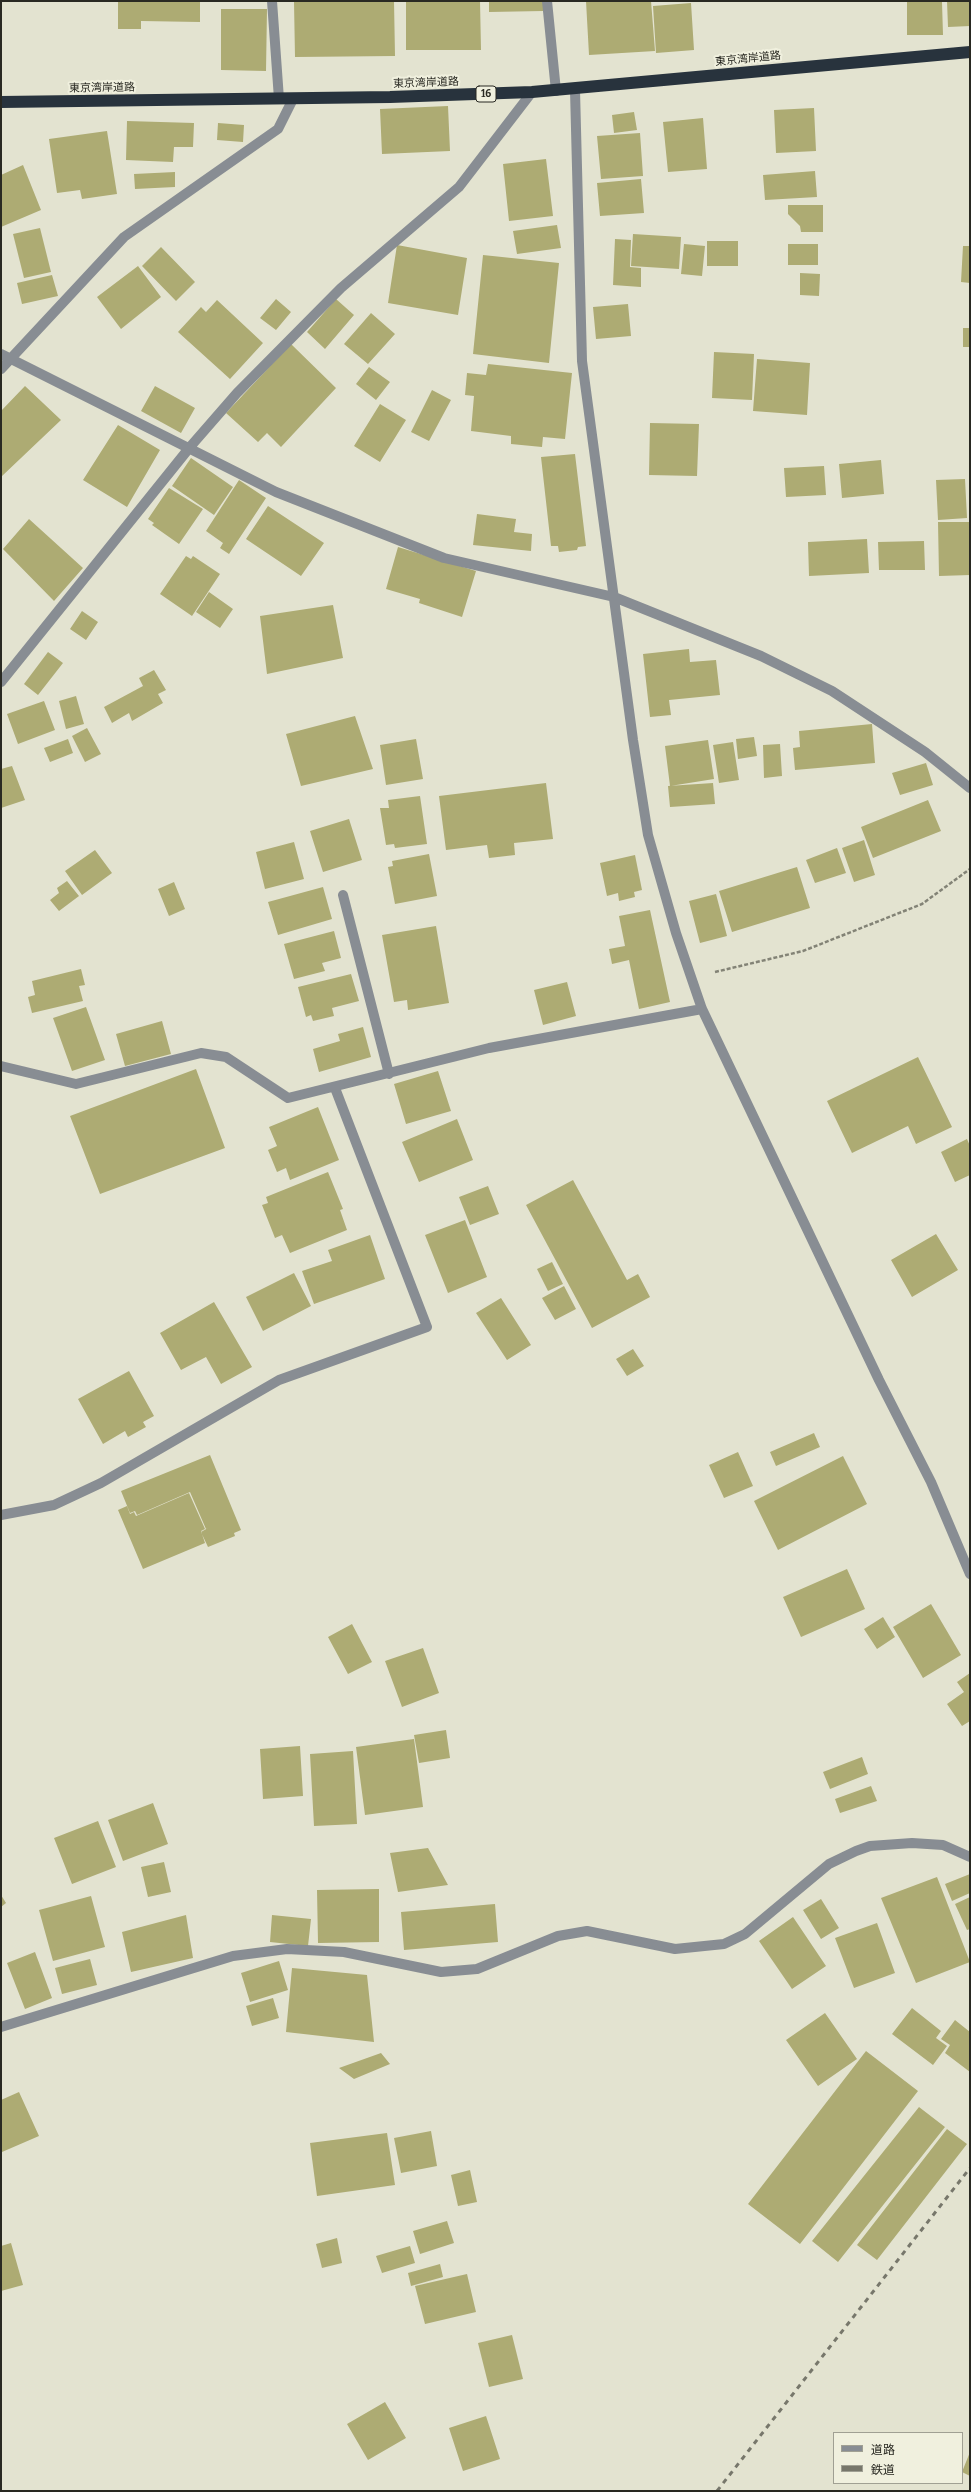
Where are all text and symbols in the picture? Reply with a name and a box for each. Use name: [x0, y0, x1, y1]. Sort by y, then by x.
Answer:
street label: 東京湾岸道路: [714, 49, 782, 69]
street label: 東京湾岸道路: [393, 75, 459, 91]
street label: 東京湾岸道路: [69, 81, 135, 95]
road number: 16: [476, 86, 496, 102]
legend: [833, 2432, 963, 2484]
text: 道路: [871, 2443, 895, 2457]
text: 鉄道: [871, 2463, 895, 2477]

